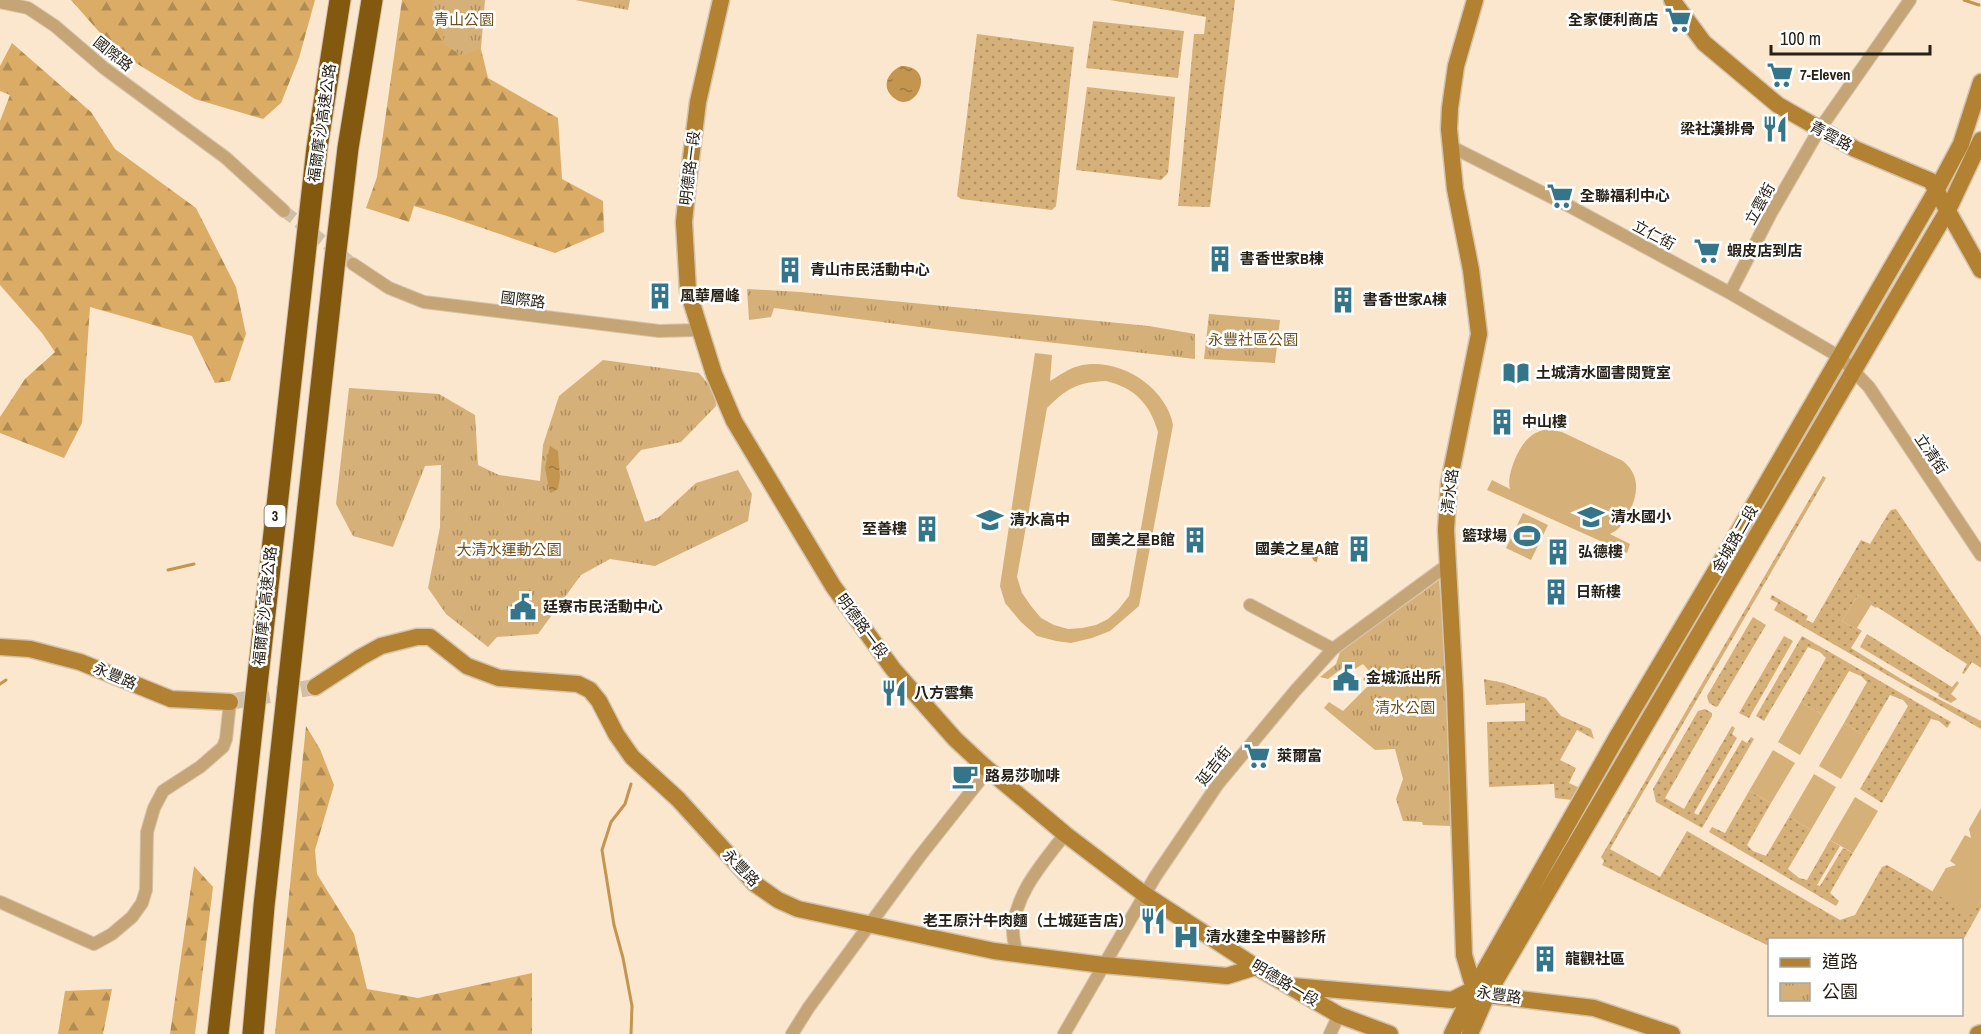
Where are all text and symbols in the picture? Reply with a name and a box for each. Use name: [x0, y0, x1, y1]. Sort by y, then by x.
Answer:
supermarket icon: 全家便利商店: [1663, 5, 1693, 35]
park label: 青山公園: [434, 9, 494, 30]
place label: 全家便利商店: [1568, 9, 1658, 30]
scale bar: [1771, 18, 1930, 56]
text: 100 m: [1780, 26, 1821, 51]
street label: 國際路: [89, 31, 137, 76]
supermarket icon: 7-Eleven: [1765, 60, 1795, 90]
street label: 福爾摩沙高速公路: [303, 62, 340, 184]
place label: 7-Eleven: [1800, 64, 1851, 85]
restaurant icon: 梁社漢排骨: [1760, 114, 1790, 144]
street label: 青雲路: [1806, 116, 1856, 155]
place label: 梁社漢排骨: [1680, 118, 1755, 139]
street label: 明德路一段: [675, 129, 704, 206]
street label: 立雲街: [1739, 179, 1780, 229]
supermarket icon: 全聯福利中心: [1545, 181, 1575, 211]
place label: 全聯福利中心: [1580, 185, 1670, 206]
street label: 立仁街: [1629, 215, 1679, 254]
supermarket icon: 蝦皮店到店: [1692, 236, 1722, 266]
place label: 蝦皮店到店: [1727, 240, 1802, 261]
building icon: 書香世家B棟: [1205, 244, 1235, 274]
place label: 書香世家B棟: [1240, 248, 1324, 269]
building icon: 青山市民活動中心: [775, 255, 805, 285]
place label: 青山市民活動中心: [810, 259, 930, 280]
building icon: 風華層峰: [645, 281, 675, 311]
place label: 風華層峰: [680, 285, 740, 306]
building icon: 書香世家A棟: [1328, 285, 1358, 315]
street label: 國際路: [499, 286, 547, 313]
place label: 書香世家A棟: [1363, 289, 1447, 310]
park label: 永豐社區公園: [1208, 329, 1298, 350]
library icon: 土城清水圖書閱覽室: [1501, 358, 1531, 388]
place label: 土城清水圖書閱覽室: [1536, 362, 1671, 383]
building icon: 中山樓: [1487, 407, 1517, 437]
place label: 中山樓: [1522, 411, 1567, 432]
street label: 立清街: [1910, 429, 1953, 478]
street label: 清水路: [1436, 467, 1463, 515]
street label: 金城路二段: [1707, 501, 1762, 576]
school or university icon: 清水國小: [1576, 502, 1606, 532]
road number: 3: [264, 505, 286, 527]
school or university icon: 清水高中: [975, 505, 1005, 535]
place label: 清水國小: [1611, 506, 1672, 527]
place label: 清水高中: [1010, 509, 1070, 530]
building icon: 至善樓: [912, 514, 942, 544]
place label: 至善樓: [862, 518, 907, 539]
sports icon: 籃球場: [1512, 521, 1542, 551]
building icon: 國美之星B館: [1180, 525, 1210, 555]
place label: 籃球場: [1462, 525, 1507, 546]
place label: 國美之星B館: [1091, 529, 1175, 550]
building icon: 國美之星A館: [1344, 534, 1374, 564]
building icon: 弘德樓: [1543, 537, 1573, 567]
place label: 國美之星A館: [1255, 538, 1339, 559]
park label: 大清水運動公園: [456, 539, 562, 560]
place label: 弘德樓: [1578, 541, 1623, 562]
street label: 福爾摩沙高速公路: [248, 545, 281, 667]
building icon: 日新樓: [1541, 577, 1571, 607]
place label: 日新樓: [1576, 581, 1621, 602]
street label: 明德路一段: [832, 589, 893, 662]
public building icon: 廷寮市民活動中心: [508, 592, 538, 622]
place label: 廷寮市民活動中心: [543, 596, 663, 617]
street label: 永豐路: [90, 657, 140, 694]
public building icon: 金城派出所: [1331, 663, 1361, 693]
place label: 金城派出所: [1366, 667, 1441, 688]
restaurant icon: 八方雲集: [879, 678, 909, 708]
place label: 八方雲集: [914, 682, 974, 703]
park label: 清水公園: [1375, 697, 1435, 718]
street label: 延吉街: [1191, 741, 1236, 790]
supermarket icon: 萊爾富: [1242, 741, 1272, 771]
place label: 萊爾富: [1277, 745, 1322, 766]
cafe icon: 路易莎咖啡: [950, 761, 980, 791]
place label: 路易莎咖啡: [985, 765, 1060, 786]
street label: 永豐路: [718, 844, 765, 891]
restaurant icon: 老王原汁牛肉麵（土城延吉店）: [1138, 906, 1168, 936]
place label: 老王原汁牛肉麵（土城延吉店）: [923, 910, 1133, 931]
hospital icon: 清水建全中醫診所: [1171, 922, 1201, 952]
place label: 清水建全中醫診所: [1206, 926, 1326, 947]
legend: [1768, 938, 1963, 1016]
building icon: 龍觀社區: [1530, 944, 1560, 974]
place label: 龍觀社區: [1565, 948, 1625, 969]
text: 道路: [1822, 949, 1858, 974]
street label: 明德路一段: [1248, 954, 1323, 1011]
text: 公園: [1822, 979, 1858, 1004]
street label: 永豐路: [1475, 981, 1523, 1008]

